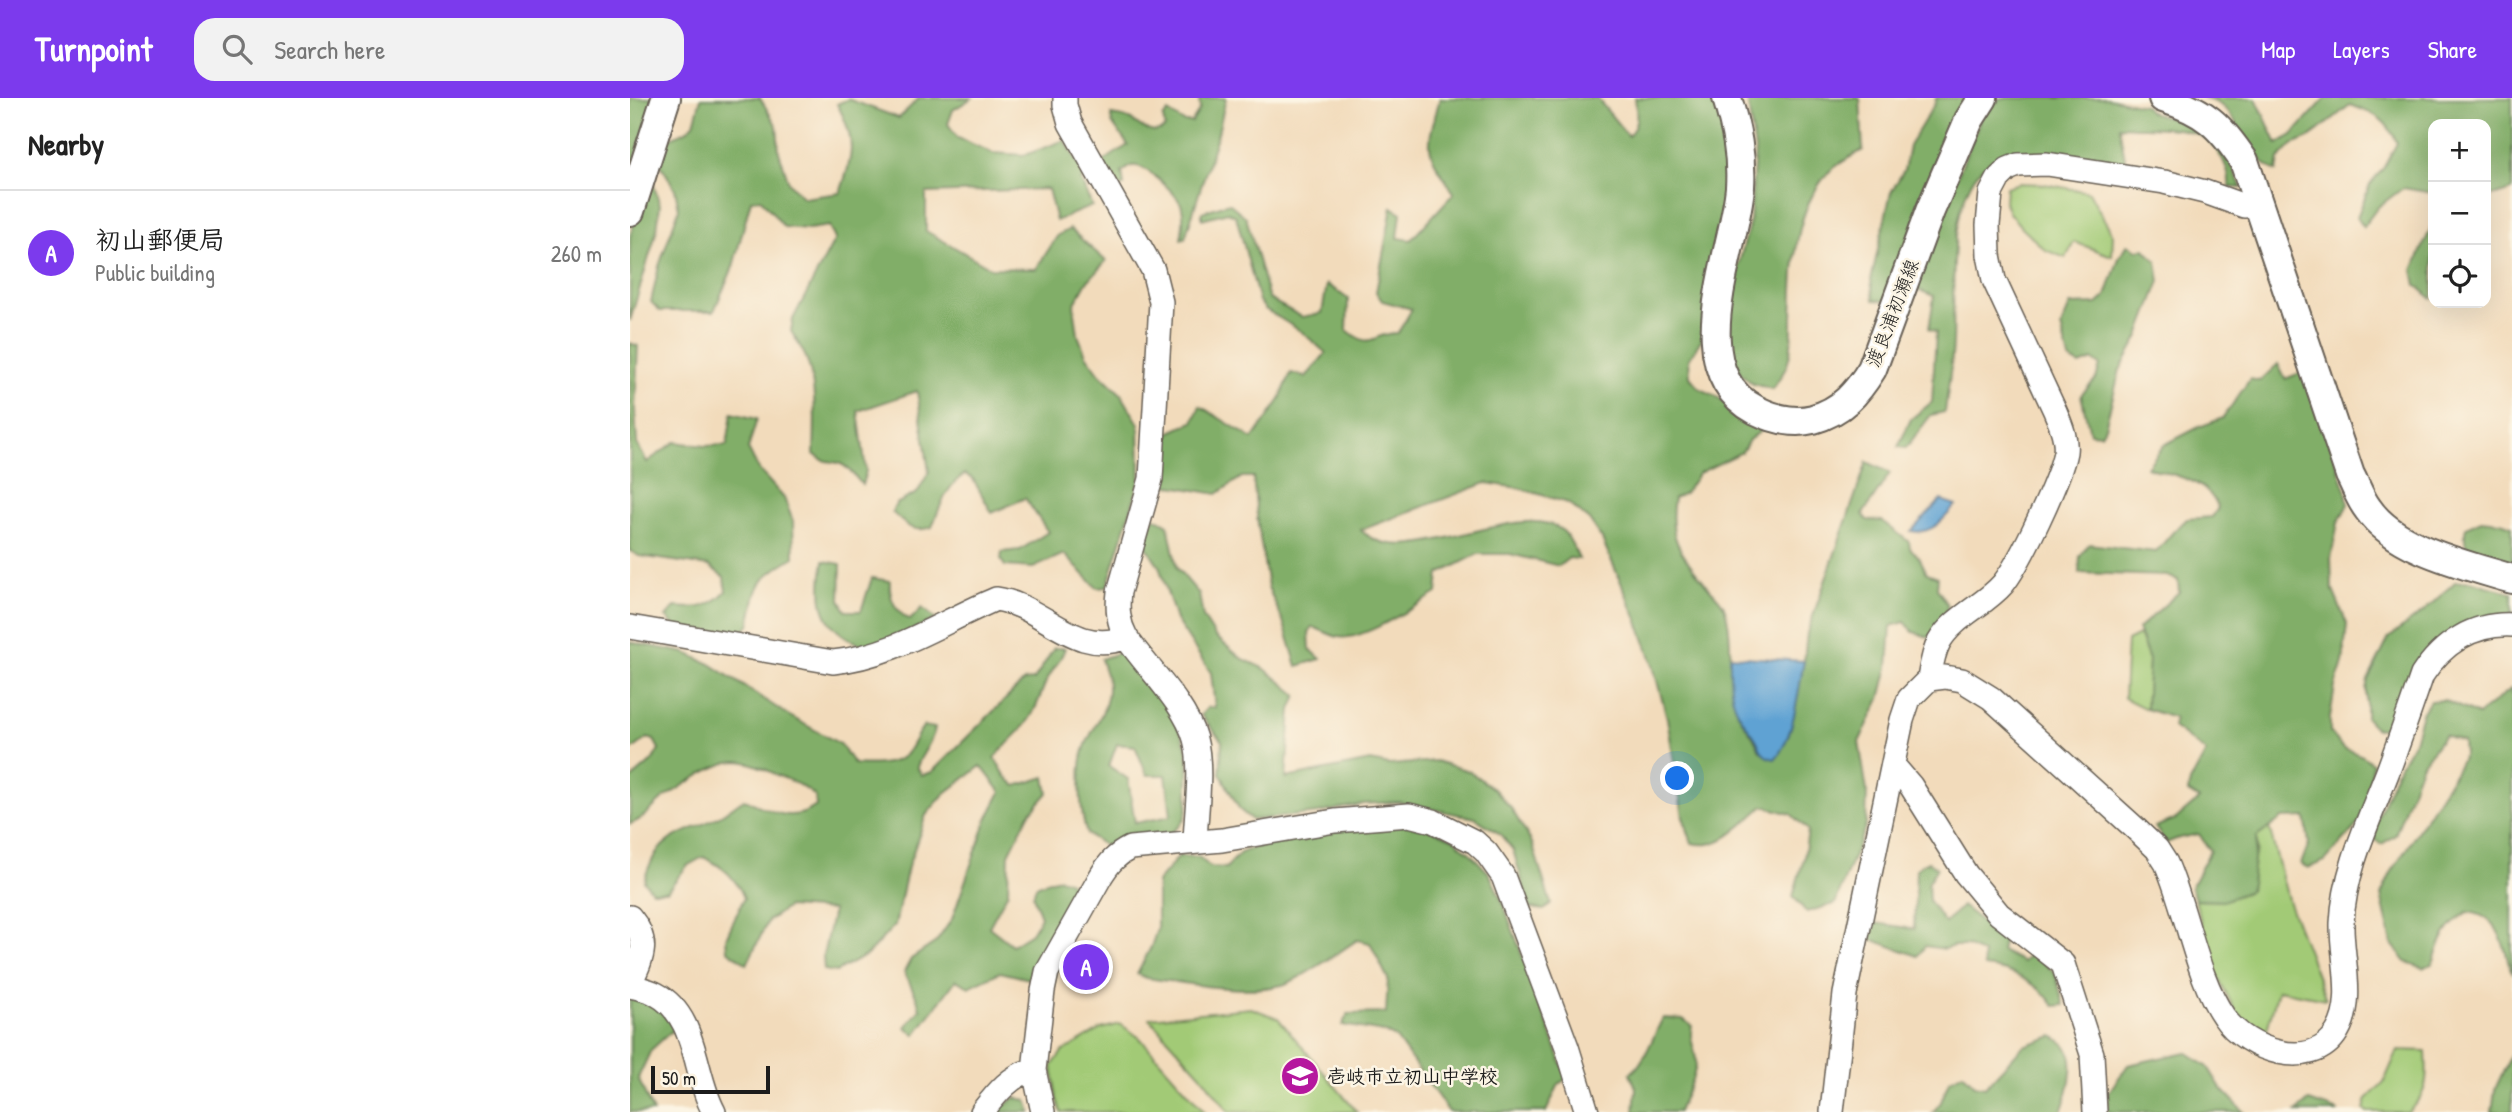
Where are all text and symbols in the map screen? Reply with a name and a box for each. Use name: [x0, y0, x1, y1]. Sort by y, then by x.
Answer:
search box: [194, 18, 684, 81]
text: Turnpoint: [35, 27, 152, 71]
icon: search: [218, 30, 256, 68]
text: Search here: [274, 32, 385, 67]
text: Map: [2261, 33, 2295, 65]
text: Layers: [2333, 33, 2390, 65]
text: Share: [2428, 33, 2477, 65]
map controls: [2428, 119, 2491, 308]
button: +: [2428, 119, 2491, 182]
text: Nearby: [28, 124, 104, 164]
button: −: [2428, 182, 2491, 245]
text: 初山郵便局: [95, 222, 225, 257]
text: A: [45, 238, 57, 269]
text: 260 m: [551, 238, 602, 269]
button: locate: [2428, 245, 2491, 308]
street label: 渡良浦初瀬線: [1859, 255, 1925, 371]
text: Public building: [95, 257, 215, 288]
your location: [1660, 761, 1694, 795]
pin: A: [1063, 941, 1109, 993]
school or university icon: 壱岐市立初山中学校: [1279, 1055, 1321, 1097]
scale bar: [651, 1063, 770, 1095]
place label: 壱岐市立初山中学校: [1327, 1063, 1498, 1089]
text: 50 m: [662, 1065, 696, 1091]

